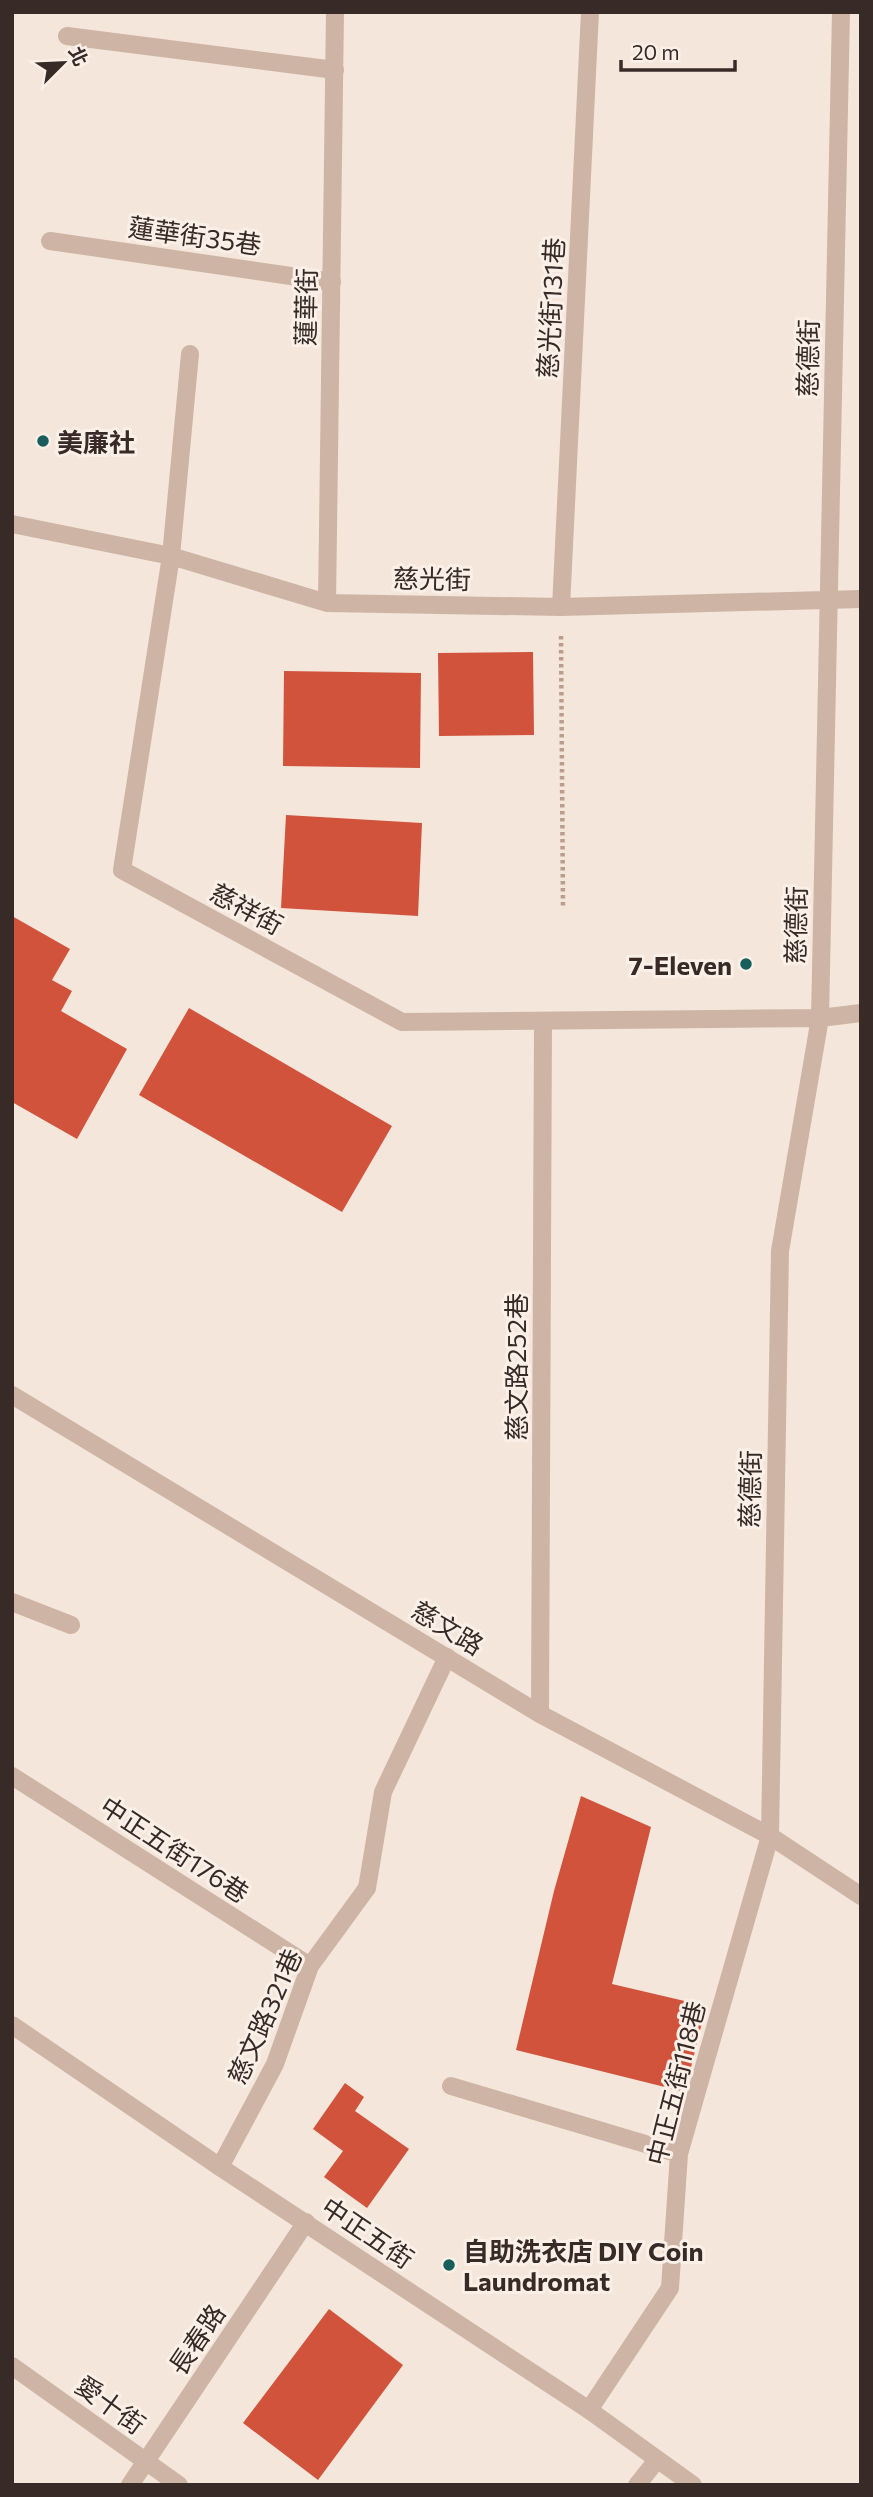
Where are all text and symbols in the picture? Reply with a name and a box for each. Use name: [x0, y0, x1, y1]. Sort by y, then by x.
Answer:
north arrow: [28, 28, 98, 98]
scale bar: [621, 28, 735, 72]
text: 20 m: [632, 39, 680, 64]
text: 北: [65, 43, 93, 69]
street label: 蓮華街35巷: [127, 210, 263, 260]
street label: 慈光街131巷: [531, 237, 569, 379]
street label: 蓮華街: [289, 268, 321, 346]
street label: 慈德街: [791, 319, 823, 397]
place label: 美廉社: [57, 426, 135, 457]
marker: 美廉社: [35, 433, 51, 449]
street label: 慈光街: [393, 562, 471, 594]
street label: 慈祥街: [205, 876, 289, 940]
street label: 慈德街: [779, 886, 811, 964]
place label: 7-Eleven: [628, 949, 732, 980]
marker: 7-Eleven: [738, 956, 754, 972]
street label: 慈文路252巷: [500, 1293, 531, 1441]
street label: 慈德街: [733, 1450, 765, 1528]
street label: 慈文路: [407, 1594, 489, 1660]
street label: 中正五街176巷: [95, 1790, 255, 1908]
street label: 慈文路321巷: [220, 1944, 308, 2088]
street label: 中正五街118巷: [640, 1998, 710, 2168]
street label: 中正五街: [316, 2190, 420, 2274]
place label: 自助洗衣店 DIY Coin Laundromat: [463, 2235, 703, 2296]
marker: 自助洗衣店 DIY Coin Laundromat: [441, 2257, 457, 2273]
street label: 長春路: [161, 2298, 231, 2380]
street label: 愛十街: [70, 2369, 152, 2439]

